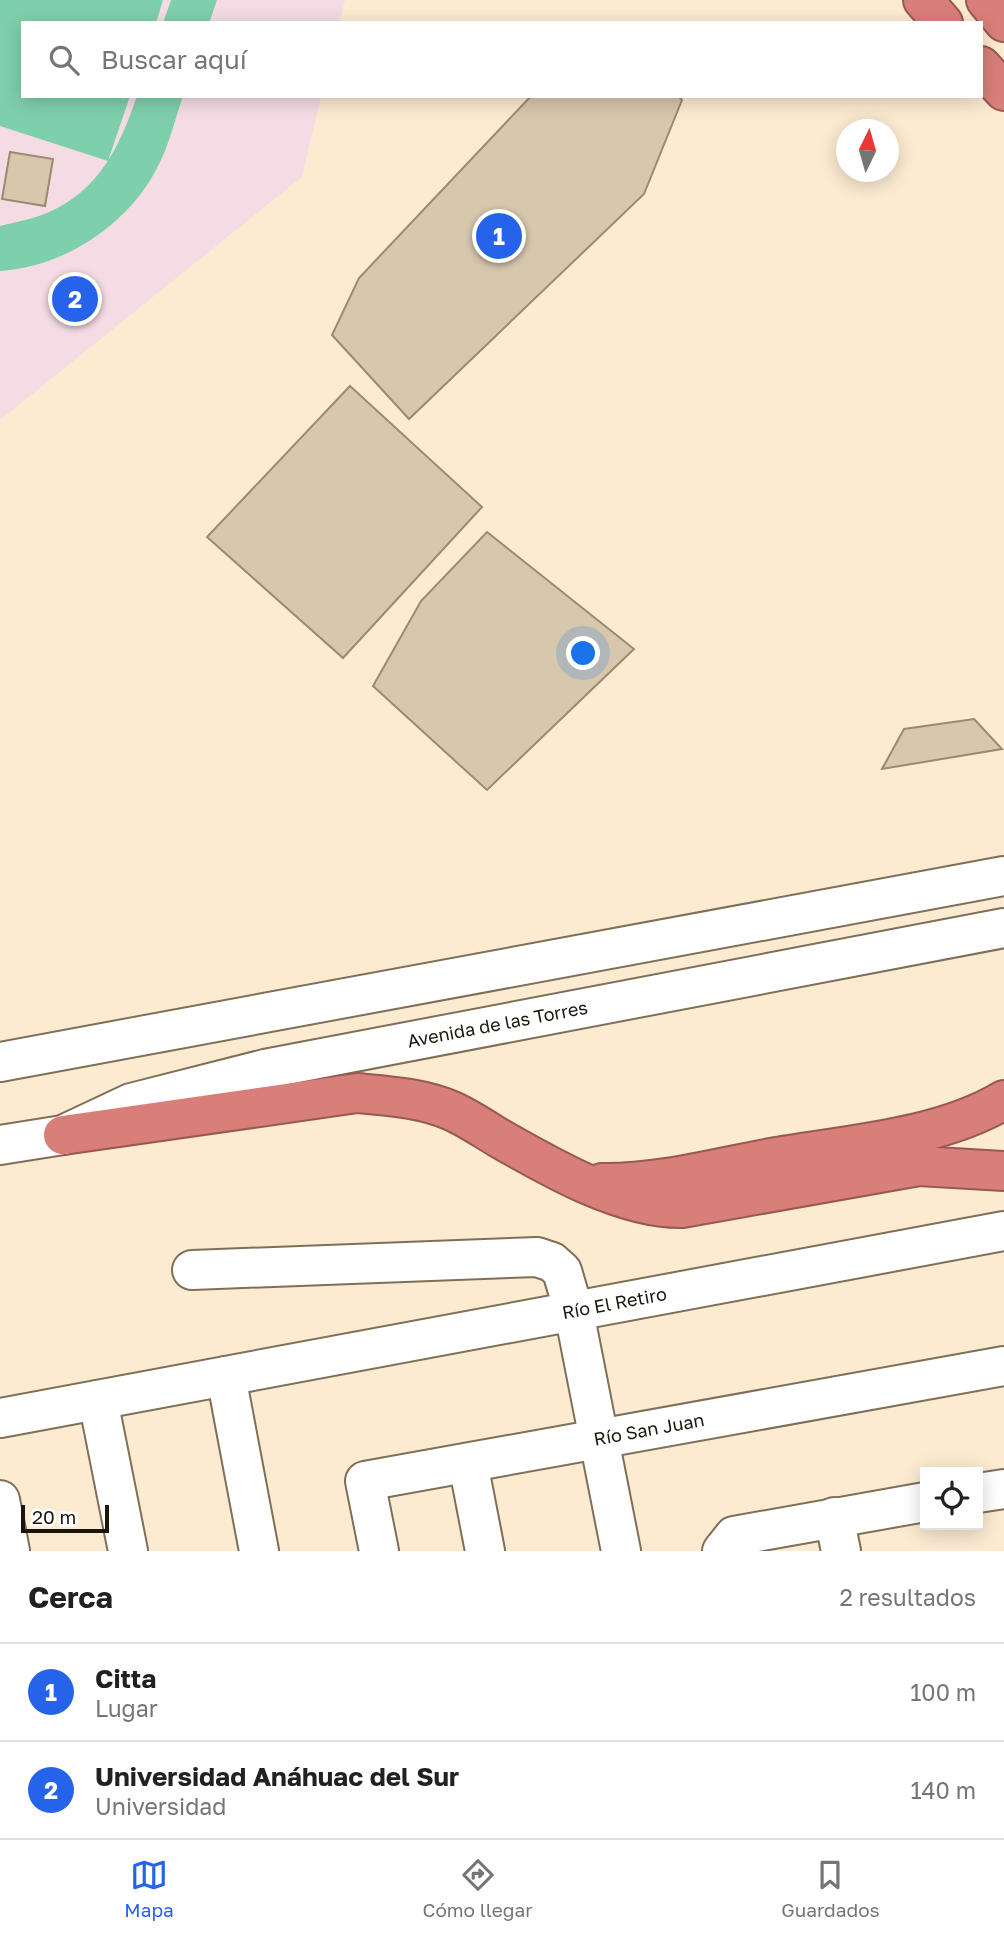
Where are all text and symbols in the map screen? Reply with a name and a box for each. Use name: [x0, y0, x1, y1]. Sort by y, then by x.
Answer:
search box: [21, 21, 983, 98]
icon: search: [45, 41, 83, 79]
text: Buscar aquí: [101, 44, 247, 75]
north arrow: [836, 119, 899, 182]
pin: 1: [476, 210, 522, 262]
pin: 2: [52, 273, 98, 325]
your location: [566, 636, 600, 670]
street label: Avenida de las Torres: [405, 996, 589, 1052]
street label: Río El Retiro: [560, 1282, 668, 1323]
street label: Río San Juan: [592, 1408, 706, 1450]
map controls: [920, 1467, 983, 1530]
button: locate: [920, 1467, 983, 1530]
scale bar: [21, 1502, 108, 1534]
text: 20 m: [32, 1505, 76, 1528]
text: Cerca: [28, 1579, 113, 1615]
text: 2 resultados: [839, 1583, 976, 1611]
text: Citta: [95, 1663, 156, 1694]
text: 1: [45, 1678, 57, 1706]
text: 100 m: [910, 1678, 976, 1706]
text: Lugar: [95, 1694, 158, 1722]
text: Universidad Anáhuac del Sur: [95, 1761, 459, 1792]
text: 2: [44, 1776, 58, 1804]
text: 140 m: [910, 1776, 976, 1804]
text: Universidad: [95, 1792, 226, 1820]
tab: Mapa: [124, 1856, 174, 1921]
tab: Cómo llegar: [422, 1856, 533, 1921]
tab: Guardados: [781, 1856, 880, 1921]

